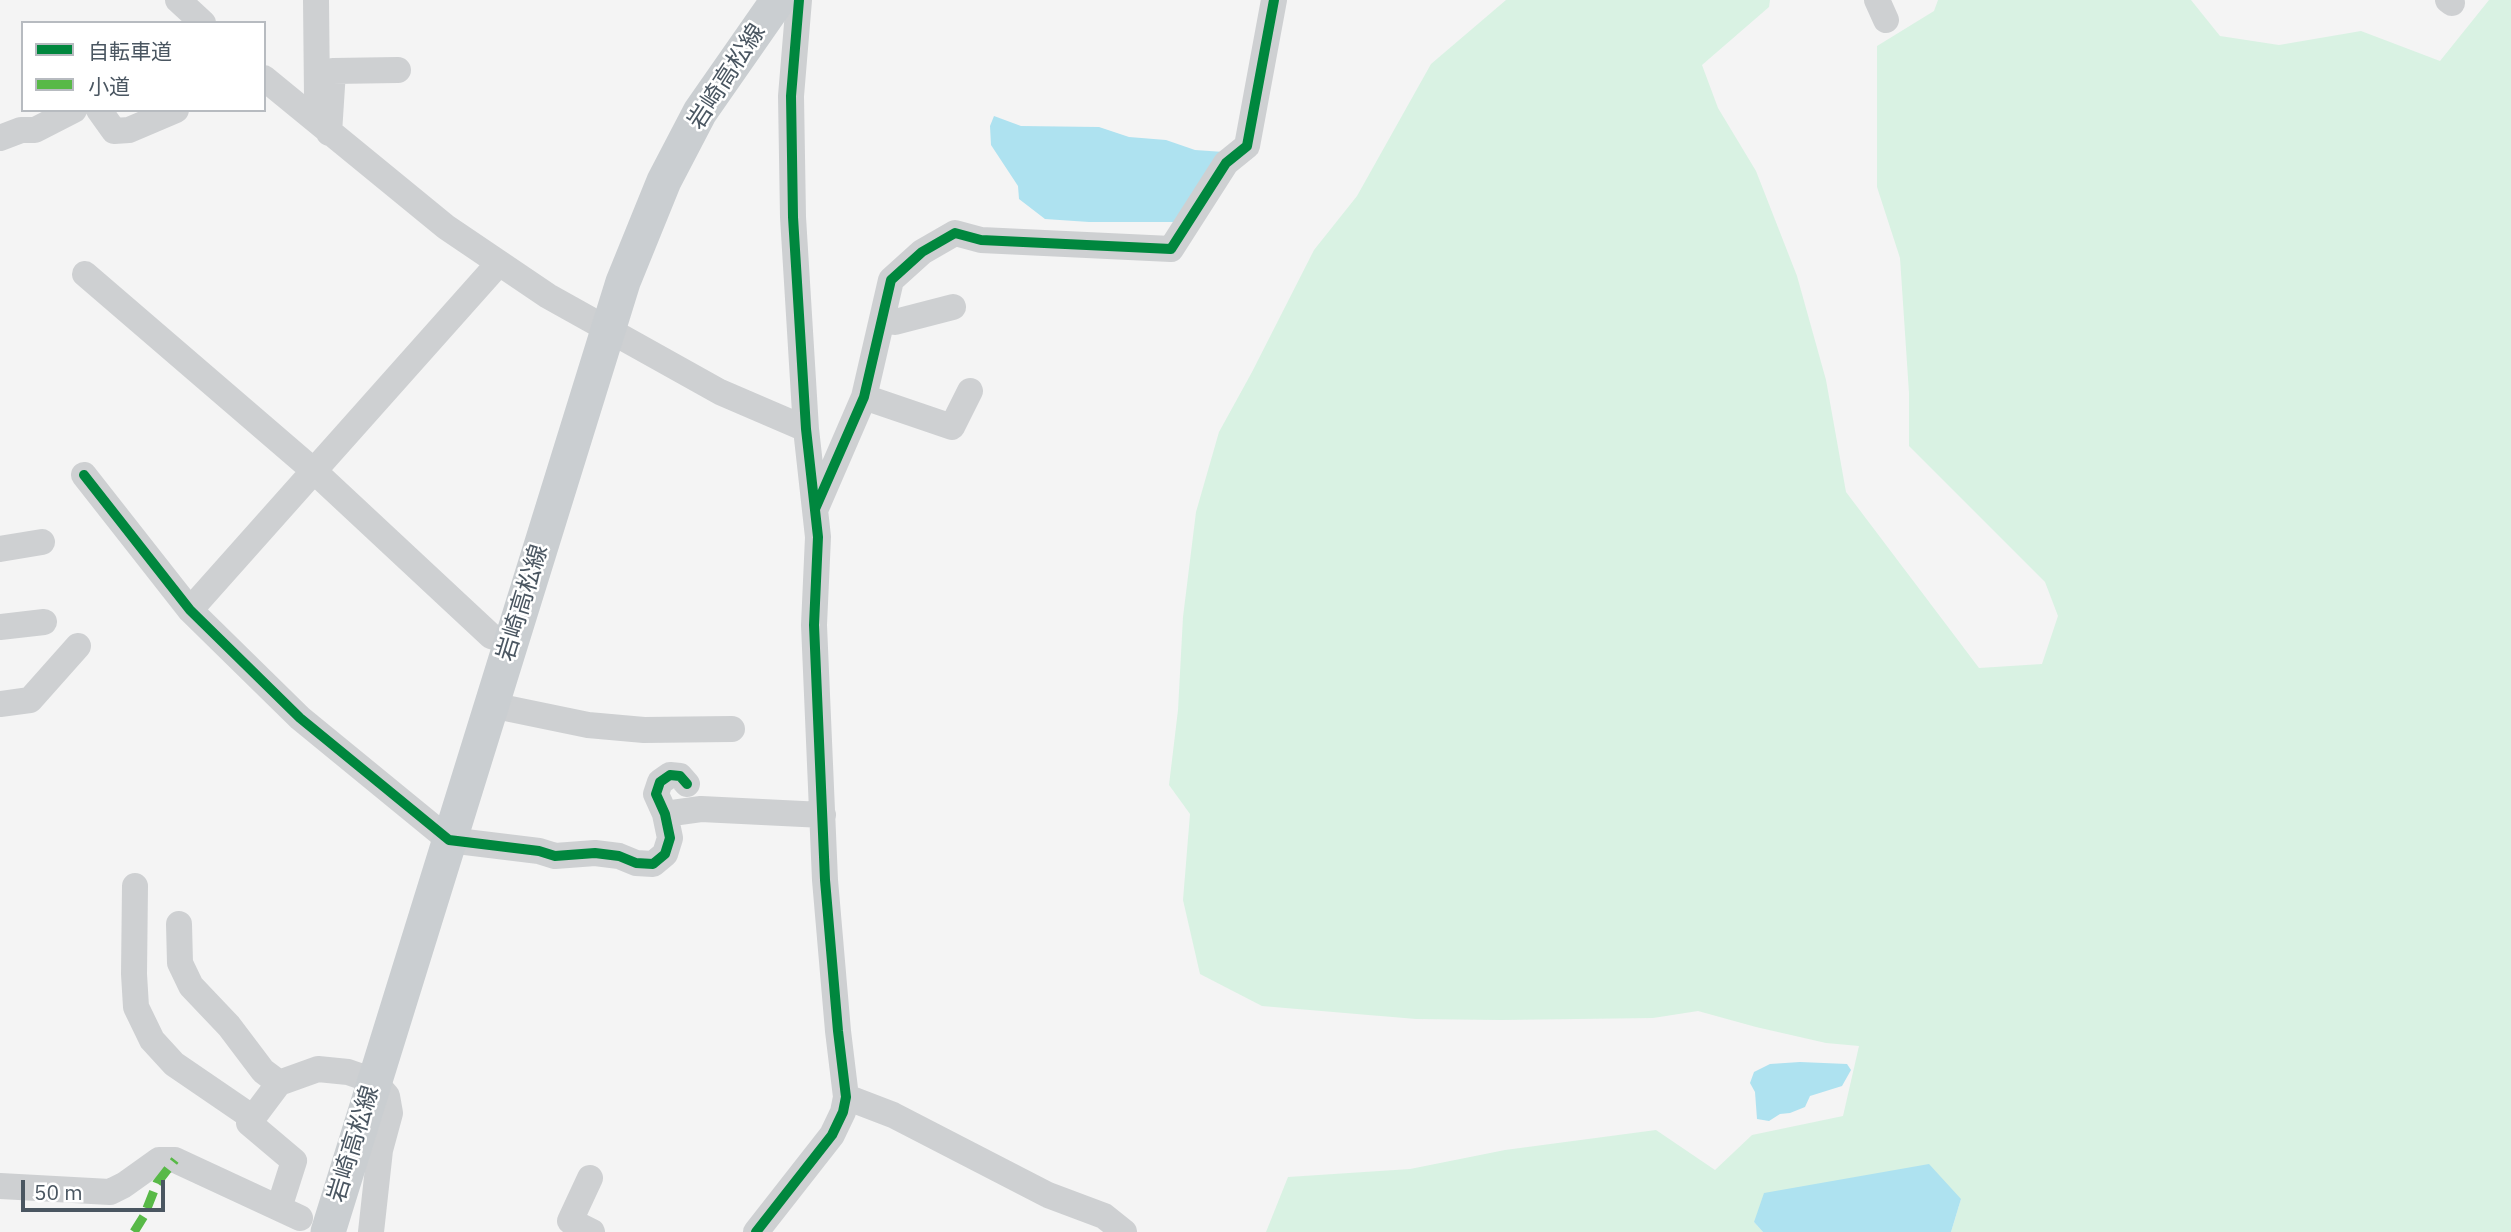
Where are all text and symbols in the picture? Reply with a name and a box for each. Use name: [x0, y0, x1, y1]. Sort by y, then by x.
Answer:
street label: 岩崎高松線: [682, 19, 772, 135]
legend: [21, 21, 266, 112]
text: 自転車道: [88, 37, 172, 65]
text: 小道: [88, 72, 130, 100]
street label: 岩崎高松線: [492, 541, 554, 665]
street label: 岩崎高松線: [323, 1082, 385, 1206]
scale bar: [24, 1166, 168, 1210]
text: 50 m: [34, 1178, 83, 1206]

